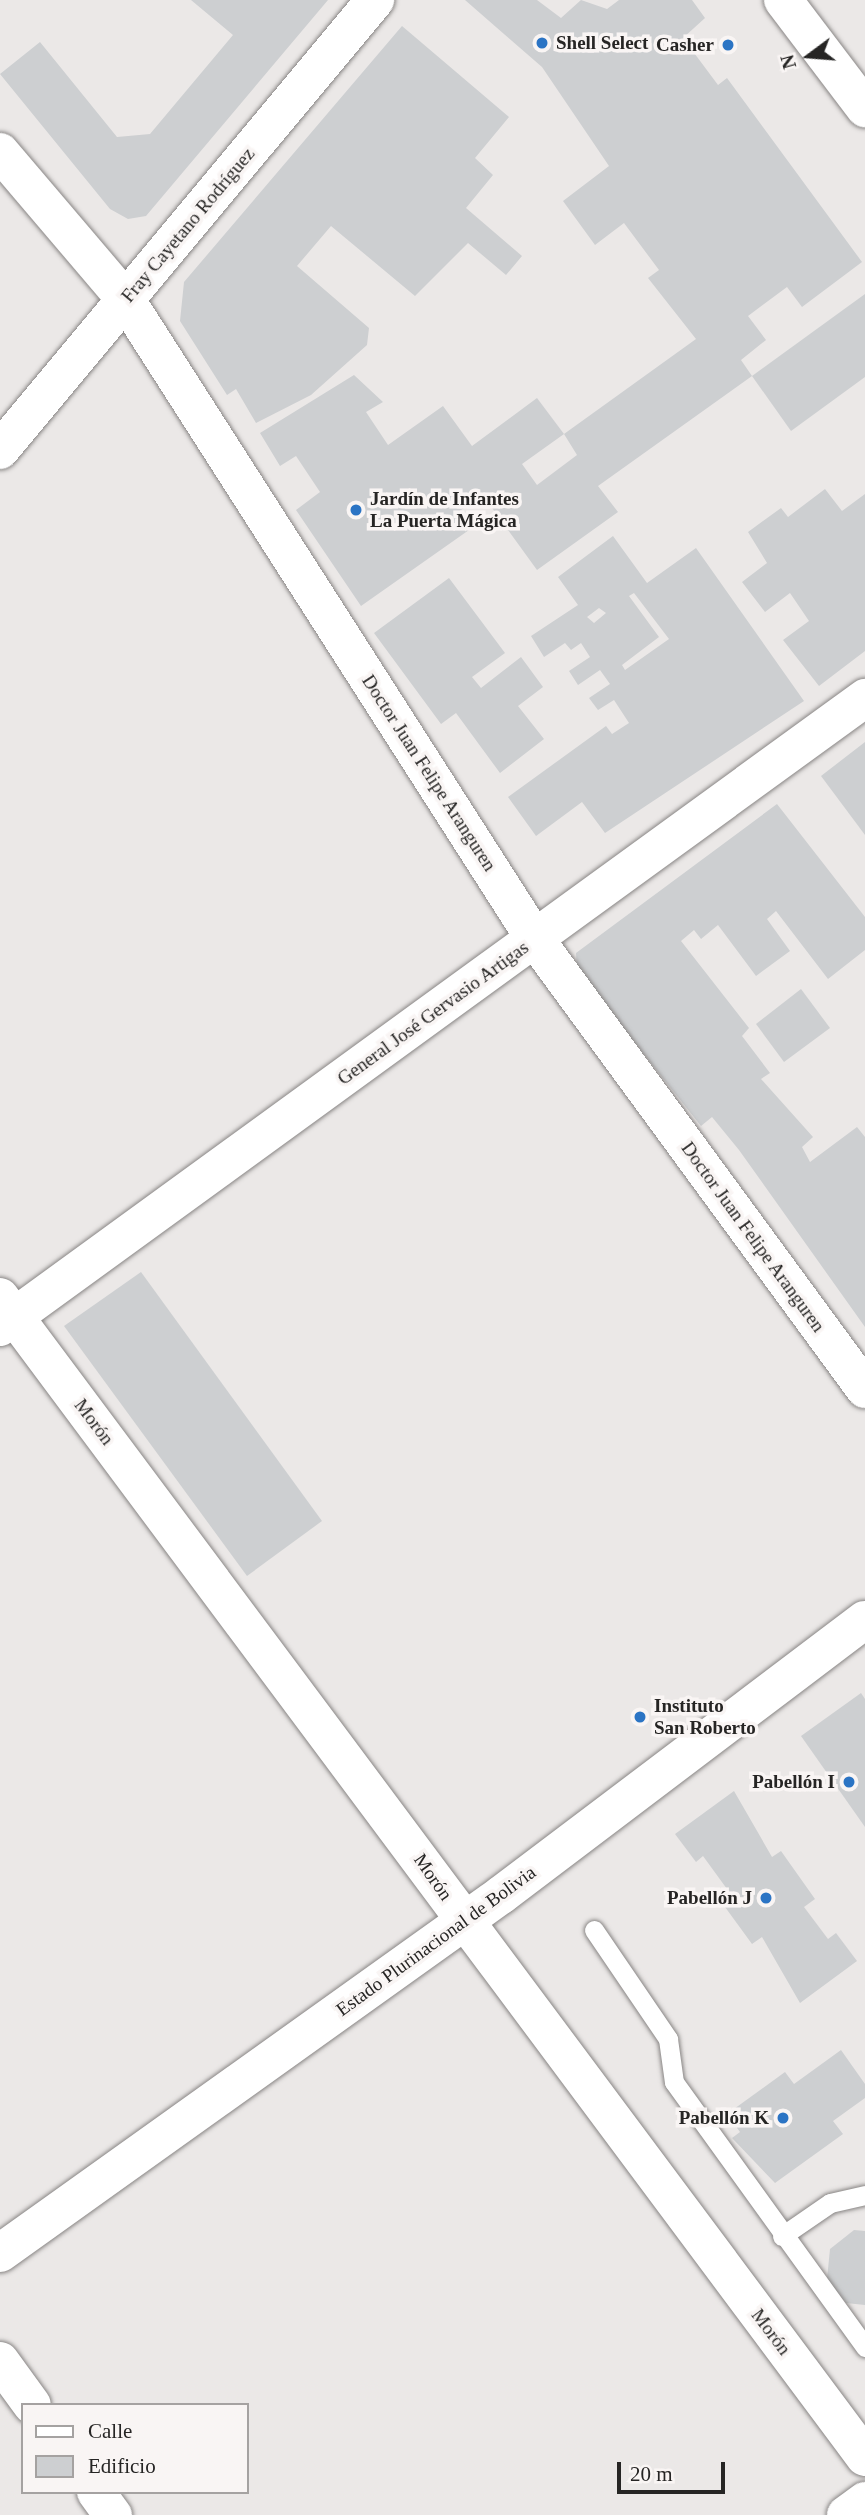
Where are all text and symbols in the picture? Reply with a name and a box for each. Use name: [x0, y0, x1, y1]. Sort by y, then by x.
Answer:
north arrow: [774, 21, 844, 91]
place label: Shell Select: [556, 32, 648, 54]
place label: Casher: [656, 34, 714, 56]
marker: Shell Select: [534, 35, 550, 51]
marker: Casher: [720, 37, 736, 53]
text: N: [776, 52, 800, 71]
street label: Fray Cayetano Rodríguez: [117, 143, 259, 307]
place label: Jardín de Infantes La Puerta Mágica: [370, 488, 519, 532]
marker: Jardín de Infantes La Puerta Mágica: [348, 502, 364, 518]
street label: Doctor Juan Felipe Aranguren: [357, 670, 501, 876]
street label: General José Gervasio Artigas: [333, 936, 533, 1090]
street label: Doctor Juan Felipe Aranguren: [676, 1137, 830, 1337]
street label: Morón: [69, 1394, 119, 1450]
place label: Instituto San Roberto: [654, 1695, 756, 1739]
marker: Instituto San Roberto: [632, 1709, 648, 1725]
place label: Pabellón I: [752, 1771, 835, 1793]
marker: Pabellón I: [841, 1774, 857, 1790]
street label: Morón: [409, 1849, 457, 1905]
street label: Estado Plurinacional de Bolivia: [332, 1861, 540, 2021]
place label: Pabellón J: [667, 1887, 752, 1909]
marker: Pabellón J: [758, 1890, 774, 1906]
place label: Pabellón K: [679, 2107, 769, 2129]
marker: Pabellón K: [775, 2110, 791, 2126]
street label: Morón: [746, 2304, 796, 2360]
legend: [21, 2403, 248, 2494]
text: Calle: [88, 2419, 132, 2443]
scale bar: [620, 2448, 728, 2492]
text: Edificio: [88, 2454, 156, 2478]
text: 20 m: [630, 2462, 673, 2486]

